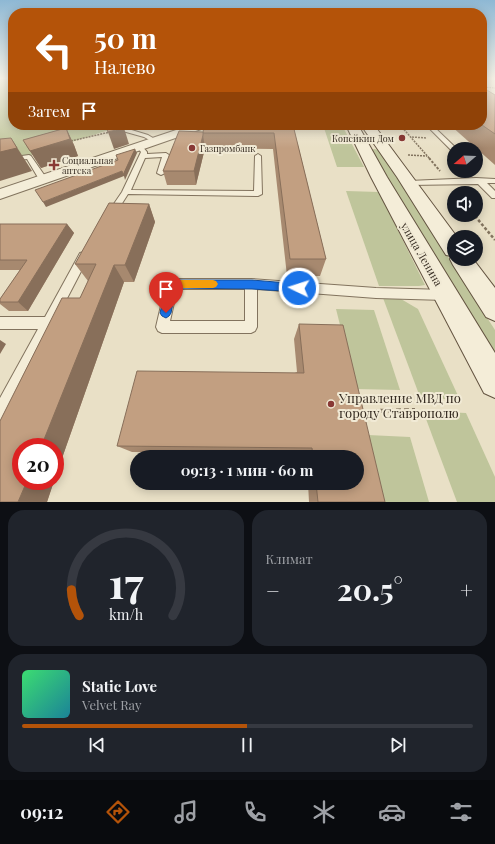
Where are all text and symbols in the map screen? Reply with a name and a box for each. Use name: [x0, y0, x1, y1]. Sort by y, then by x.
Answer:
text: 50 m: [94, 19, 157, 56]
icon: left: [28, 24, 80, 76]
text: Налево: [94, 55, 155, 79]
icon: arrive: [78, 100, 100, 122]
text: Затем: [28, 101, 70, 121]
place label: Копейкин Дом: [332, 132, 395, 144]
marker: Копейкин Дом: [397, 133, 407, 143]
place label: Газпромбанк: [200, 142, 255, 154]
north arrow: [447, 142, 483, 178]
map controls: [447, 142, 483, 266]
marker: Газпромбанк: [187, 143, 197, 153]
place label: Социальная аптека: [62, 154, 114, 176]
marker: Социальная аптека: [49, 160, 59, 170]
button: sound: [447, 186, 483, 222]
street label: улица Ленина: [397, 219, 447, 289]
button: layers: [447, 230, 483, 266]
position arrow: [278, 267, 320, 309]
pin: [149, 272, 183, 313]
icon: arrive: [155, 278, 177, 300]
place label: Управление МВД по городу Ставрополю: [338, 389, 461, 421]
marker: Управление МВД по городу Ставрополю: [326, 399, 336, 409]
speed limit sign: 20: [12, 438, 64, 490]
text: 09:13 · 1 мин · 60 m: [181, 460, 313, 480]
text: Климат: [266, 550, 313, 567]
text: 17: [108, 554, 143, 609]
text: 20.5°: [337, 569, 403, 609]
text: −: [266, 575, 280, 605]
text: +: [460, 575, 473, 605]
text: km/h: [109, 605, 143, 624]
text: Static Love: [82, 676, 157, 696]
text: Velvet Ray: [82, 696, 142, 713]
icon: previous: [86, 734, 108, 756]
icon: pause: [236, 734, 258, 756]
icon: next: [387, 734, 409, 756]
icon: directions: [104, 798, 132, 826]
icon: music: [172, 798, 200, 826]
icon: phone: [241, 798, 269, 826]
icon: climate: [310, 798, 338, 826]
icon: car: [378, 798, 406, 826]
icon: filters: [447, 798, 475, 826]
text: 09:12: [20, 800, 63, 824]

